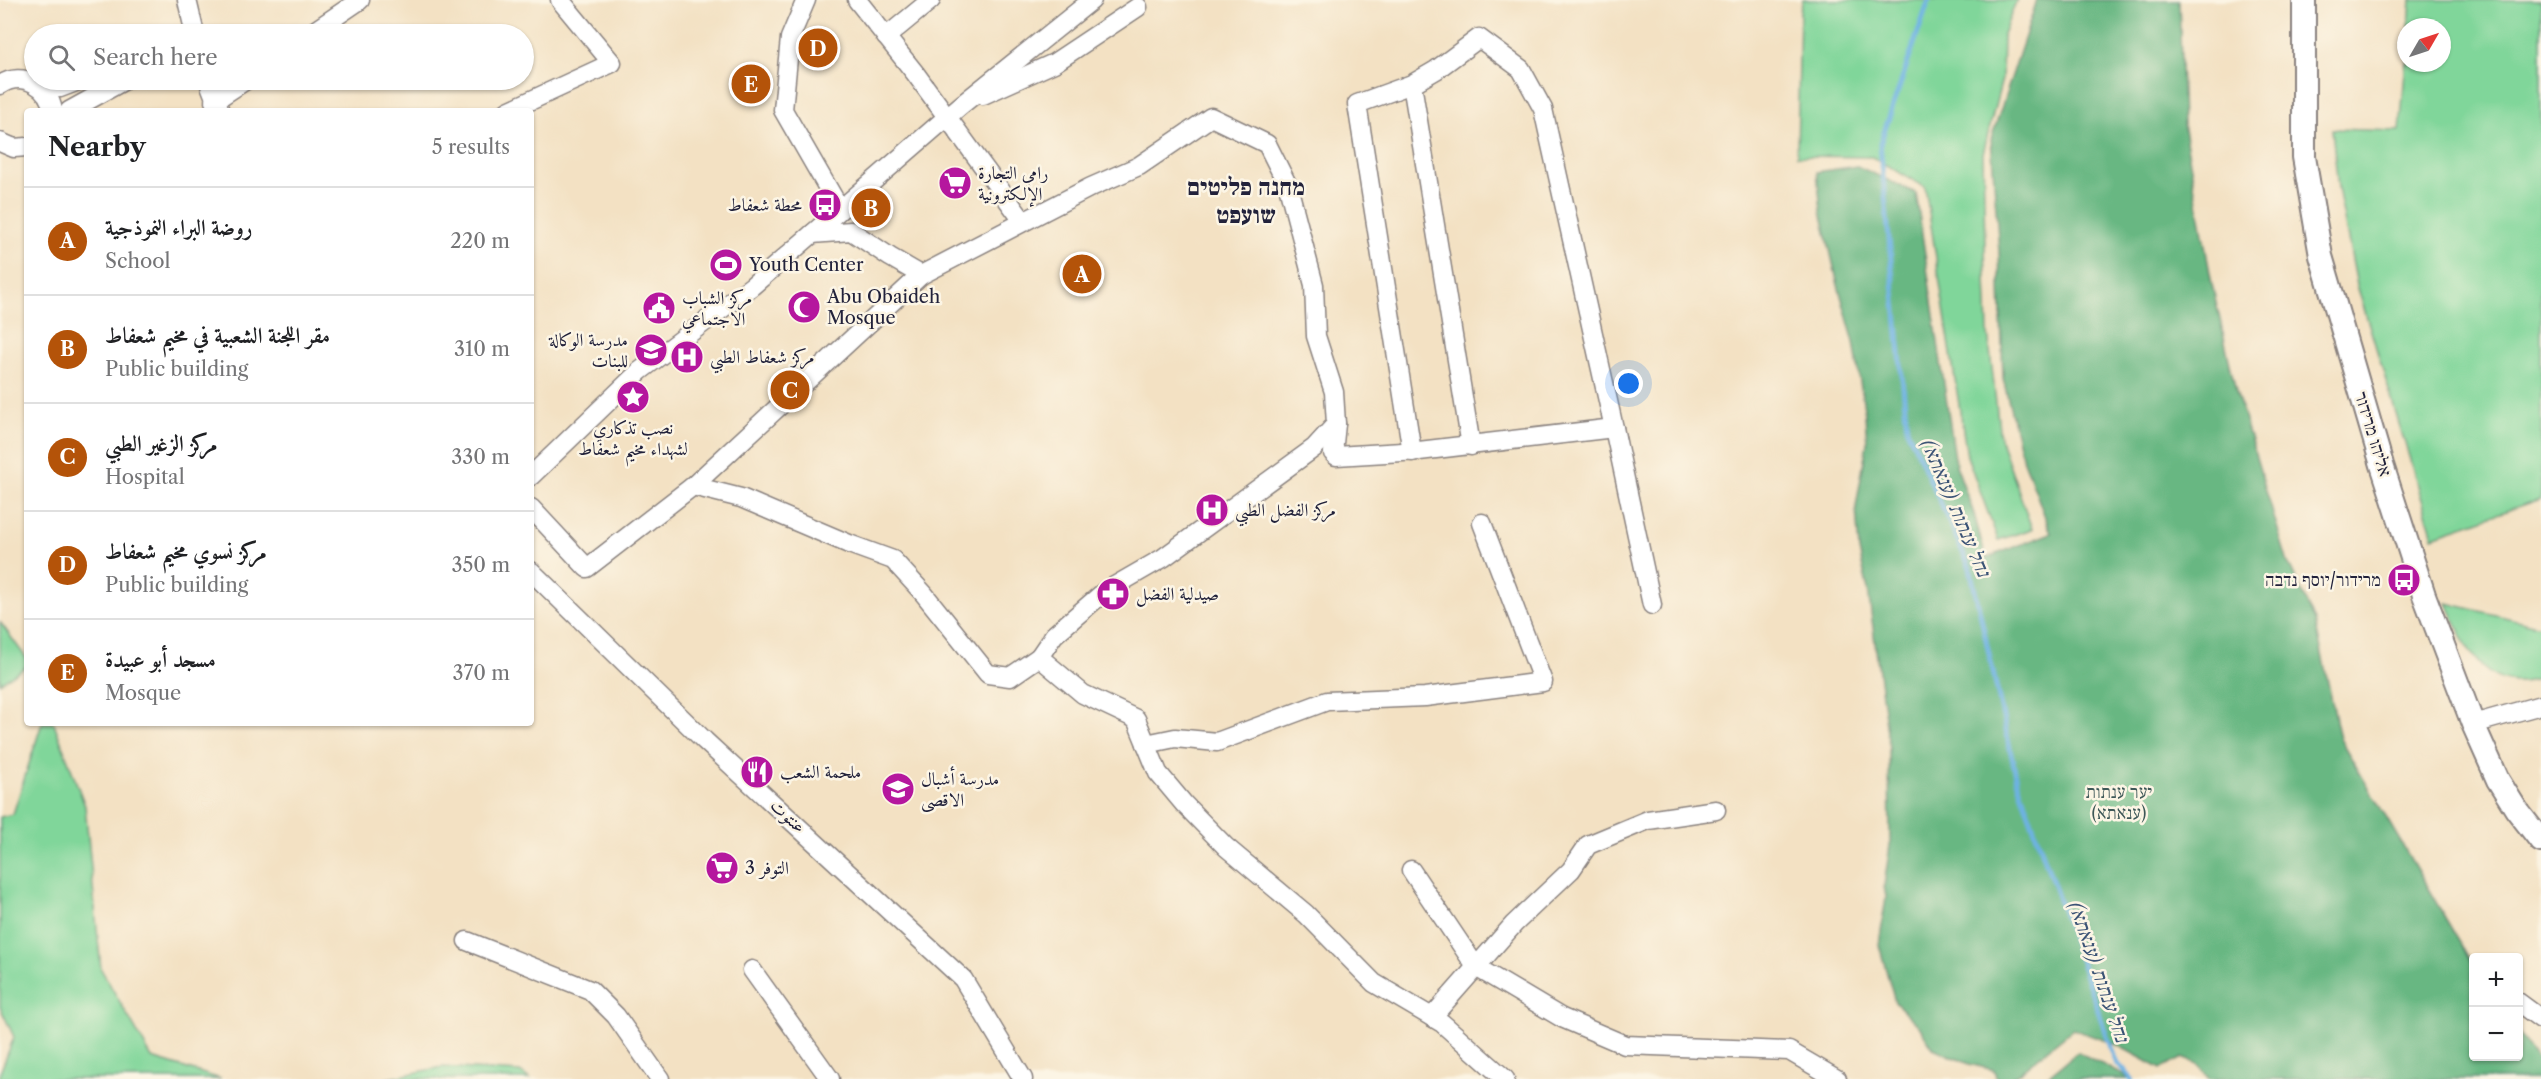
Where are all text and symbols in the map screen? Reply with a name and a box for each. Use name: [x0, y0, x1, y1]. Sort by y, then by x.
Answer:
north arrow: [2397, 18, 2451, 72]
search box: [24, 24, 534, 90]
pin: D: [798, 26, 838, 70]
icon: search: [45, 41, 78, 74]
text: Search here: [93, 44, 218, 71]
pin: E: [732, 62, 771, 106]
text: Nearby: [48, 131, 146, 163]
text: 5 results: [432, 135, 510, 159]
place label: رامي التجارة الإلكترونية: [978, 162, 1048, 207]
supermarket icon: رامي التجارة الإلكترونية: [937, 165, 973, 201]
district label: מחנה פליטים שועפט: [1187, 172, 1305, 229]
pin: B: [852, 186, 890, 230]
bus stop icon: محطة شعفاط: [807, 187, 843, 223]
place label: محطة شعفاط: [728, 194, 802, 216]
text: روضة البراء النموذجية: [105, 214, 253, 241]
text: A: [60, 229, 75, 253]
text: 220 m: [450, 229, 510, 253]
sports icon: Youth Center: [708, 247, 744, 283]
text: School: [105, 249, 170, 273]
pin: A: [1062, 252, 1102, 296]
place label: Youth Center: [748, 254, 864, 276]
place label: Abu Obaideh Mosque: [826, 286, 940, 329]
place label: مركز الشباب الاجتماعي: [682, 287, 752, 334]
mosque icon: Abu Obaideh Mosque: [786, 289, 822, 325]
public building icon: مركز الشباب الاجتماعي: [641, 290, 677, 326]
text: مقر اللجنة الشعبية في مخيم شعفاط: [105, 322, 330, 349]
place label: مدرسة الوكالة للبنات: [548, 329, 628, 372]
school or university icon: مدرسة الوكالة للبنات: [633, 332, 669, 368]
text: B: [60, 337, 75, 361]
text: 310 m: [454, 337, 510, 361]
hospital icon: مركز شعفاط الطبي: [669, 339, 705, 375]
place label: مركز شعفاط الطبي: [710, 346, 815, 374]
text: Public building: [105, 357, 248, 381]
pin: C: [770, 368, 810, 412]
your location: [1614, 369, 1643, 398]
place icon: نصب تذكاري لشهداء مخيم شعفاط: [615, 379, 651, 415]
street label: אליהו מרידור: [2350, 389, 2396, 479]
place label: نصب تذكاري لشهداء مخيم شعفاط: [578, 417, 688, 467]
text: مركز الزغير الطبي: [105, 430, 217, 457]
water label: נחל ענתות (ענאתא): [1916, 434, 1996, 581]
text: C: [59, 445, 76, 469]
text: 330 m: [451, 445, 510, 469]
text: Hospital: [105, 465, 185, 489]
hospital icon: مركز الفضل الطبي: [1194, 492, 1230, 528]
place label: مركز الفضل الطبي: [1235, 499, 1336, 527]
text: مركز نسوي مخيم شعفاط: [105, 538, 267, 565]
text: D: [59, 553, 76, 577]
text: 350 m: [452, 553, 510, 577]
bus stop icon: מרידור/יוסף נדבה: [2386, 562, 2422, 598]
place label: מרידור/יוסף נדבה: [2265, 569, 2381, 591]
text: Public building: [105, 573, 248, 597]
pharmacy icon: صيدلية الفضل: [1095, 576, 1131, 612]
place label: صيدلية الفضل: [1136, 583, 1219, 607]
text: مسجد أبو عبيدة: [105, 646, 216, 673]
text: E: [60, 661, 75, 685]
text: 370 m: [453, 661, 510, 685]
text: Mosque: [105, 681, 181, 705]
restaurant icon: ملحمة الشعب: [739, 754, 775, 790]
place label: ملحمة الشعب: [780, 761, 861, 784]
place label: مدرسة أشبال الاقصى: [921, 766, 999, 813]
school or university icon: مدرسة أشبال الاقصى: [880, 771, 916, 807]
park label: יער ענתות (ענאתא): [2086, 781, 2152, 824]
street label: عنتوت: [766, 794, 810, 838]
supermarket icon: التوفر 3: [704, 850, 740, 886]
place label: التوفر 3: [745, 857, 789, 880]
water label: נחל ענתות (ענאתא): [2064, 897, 2135, 1046]
map controls: [2469, 953, 2523, 1061]
button: +: [2469, 953, 2523, 1007]
button: −: [2469, 1007, 2523, 1061]

